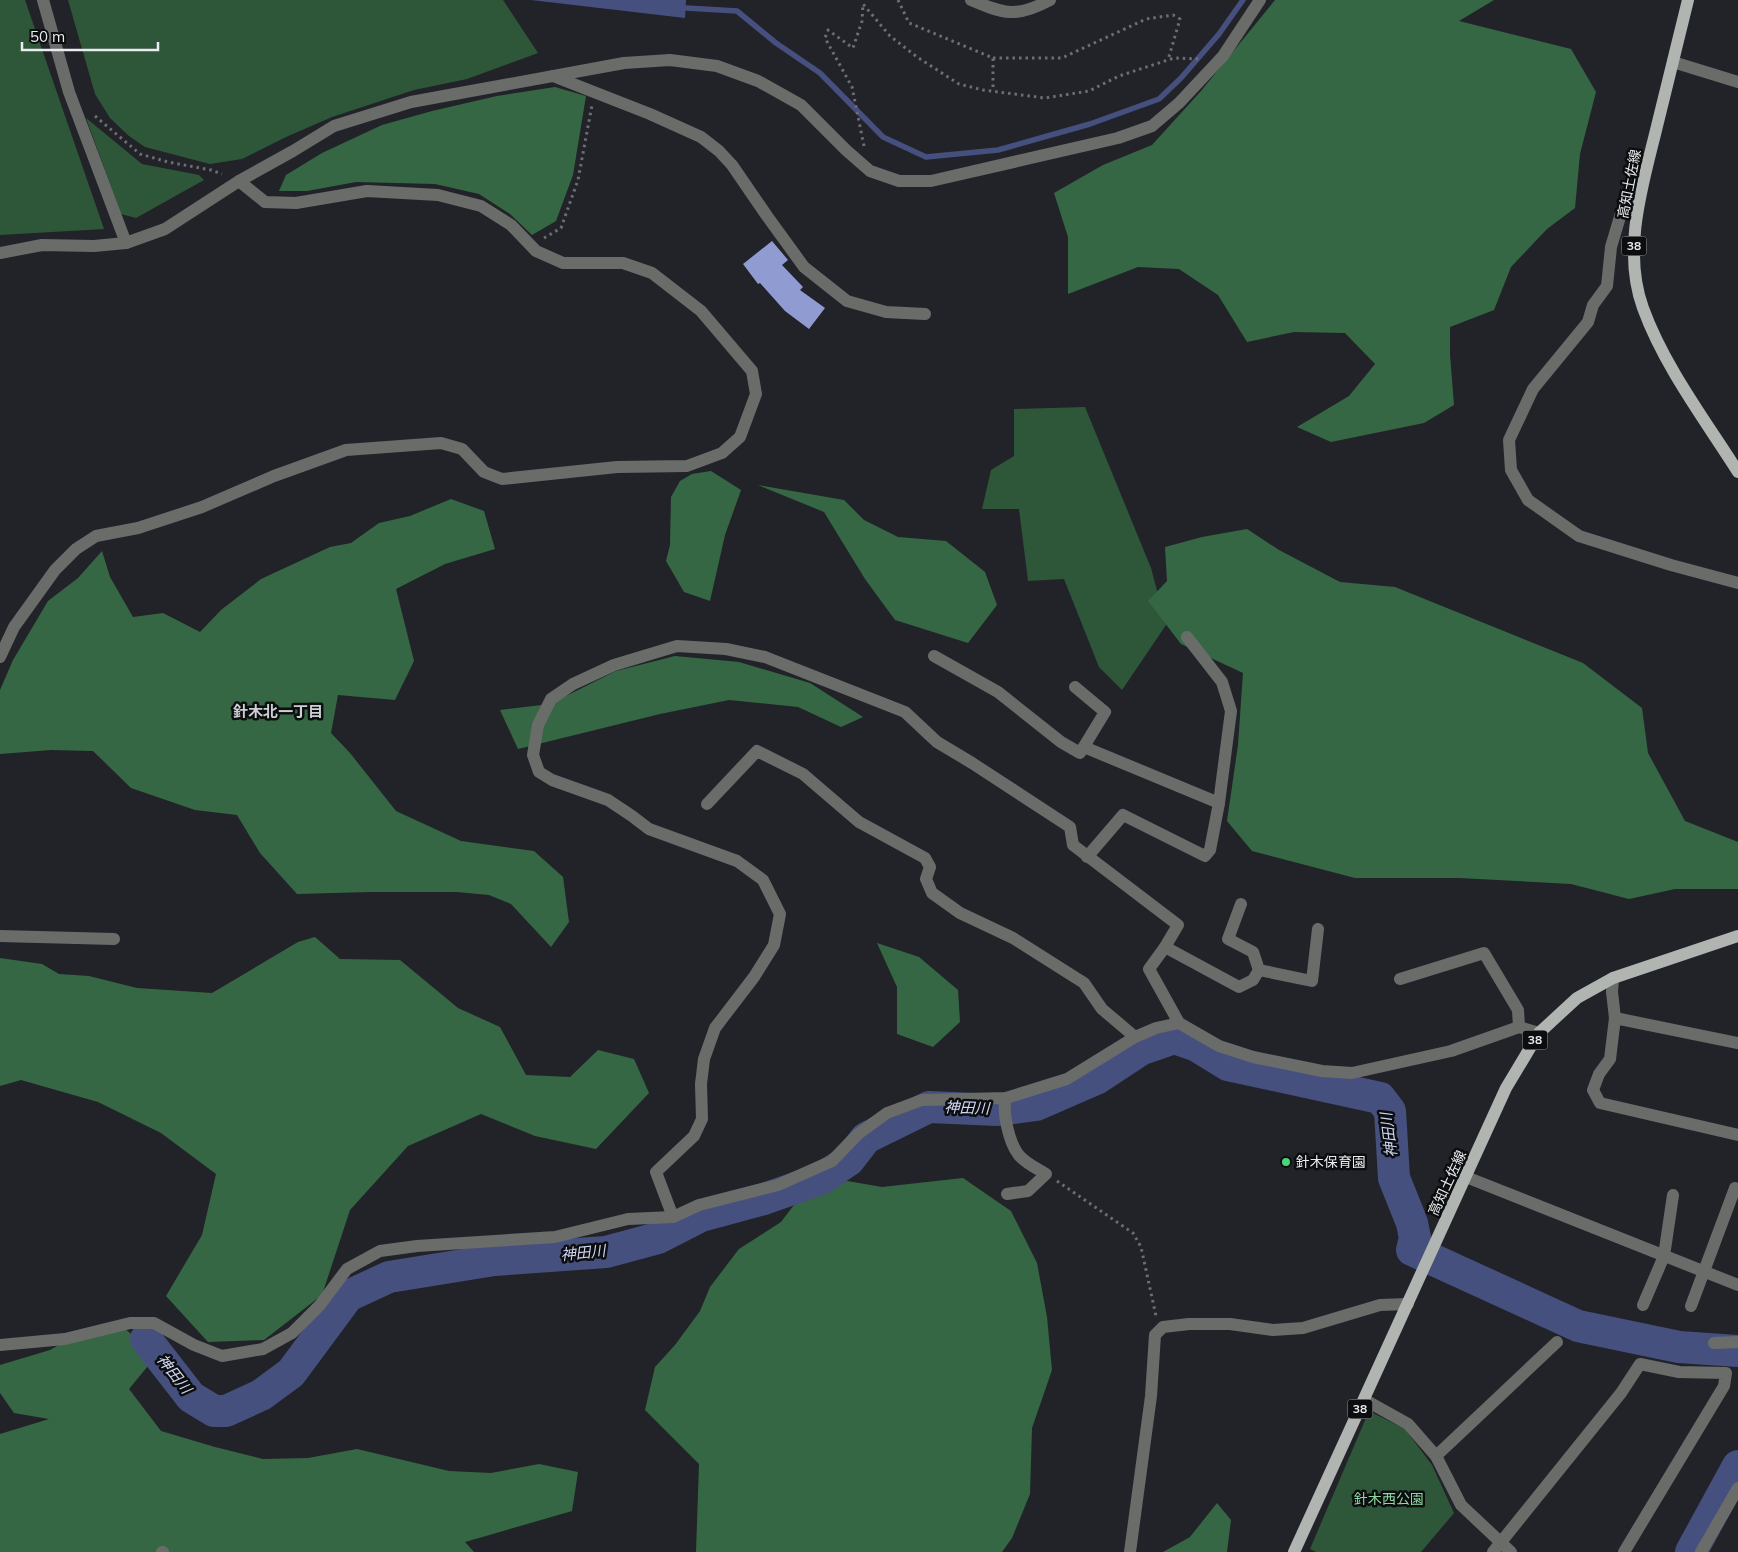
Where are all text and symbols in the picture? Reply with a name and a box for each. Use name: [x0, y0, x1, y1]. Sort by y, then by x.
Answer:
scale bar: [22, 20, 159, 52]
text: 50 m: [30, 27, 65, 46]
street label: 高知土佐線: [1613, 148, 1645, 220]
road number: 38: [1622, 237, 1646, 256]
district label: 針木北一丁目: [233, 702, 323, 721]
road number: 38: [1522, 1030, 1548, 1050]
water label: 神田川: [944, 1097, 992, 1118]
water label: 神田川: [1376, 1110, 1401, 1159]
street label: 高知土佐線: [1424, 1147, 1470, 1219]
place label: 針木保育園: [1296, 1153, 1366, 1171]
marker: 針木保育園: [1280, 1156, 1292, 1168]
water label: 神田川: [560, 1240, 608, 1264]
water label: 神田川: [153, 1350, 197, 1399]
road number: 38: [1348, 1400, 1372, 1418]
park label: 針木西公園: [1354, 1490, 1424, 1508]

